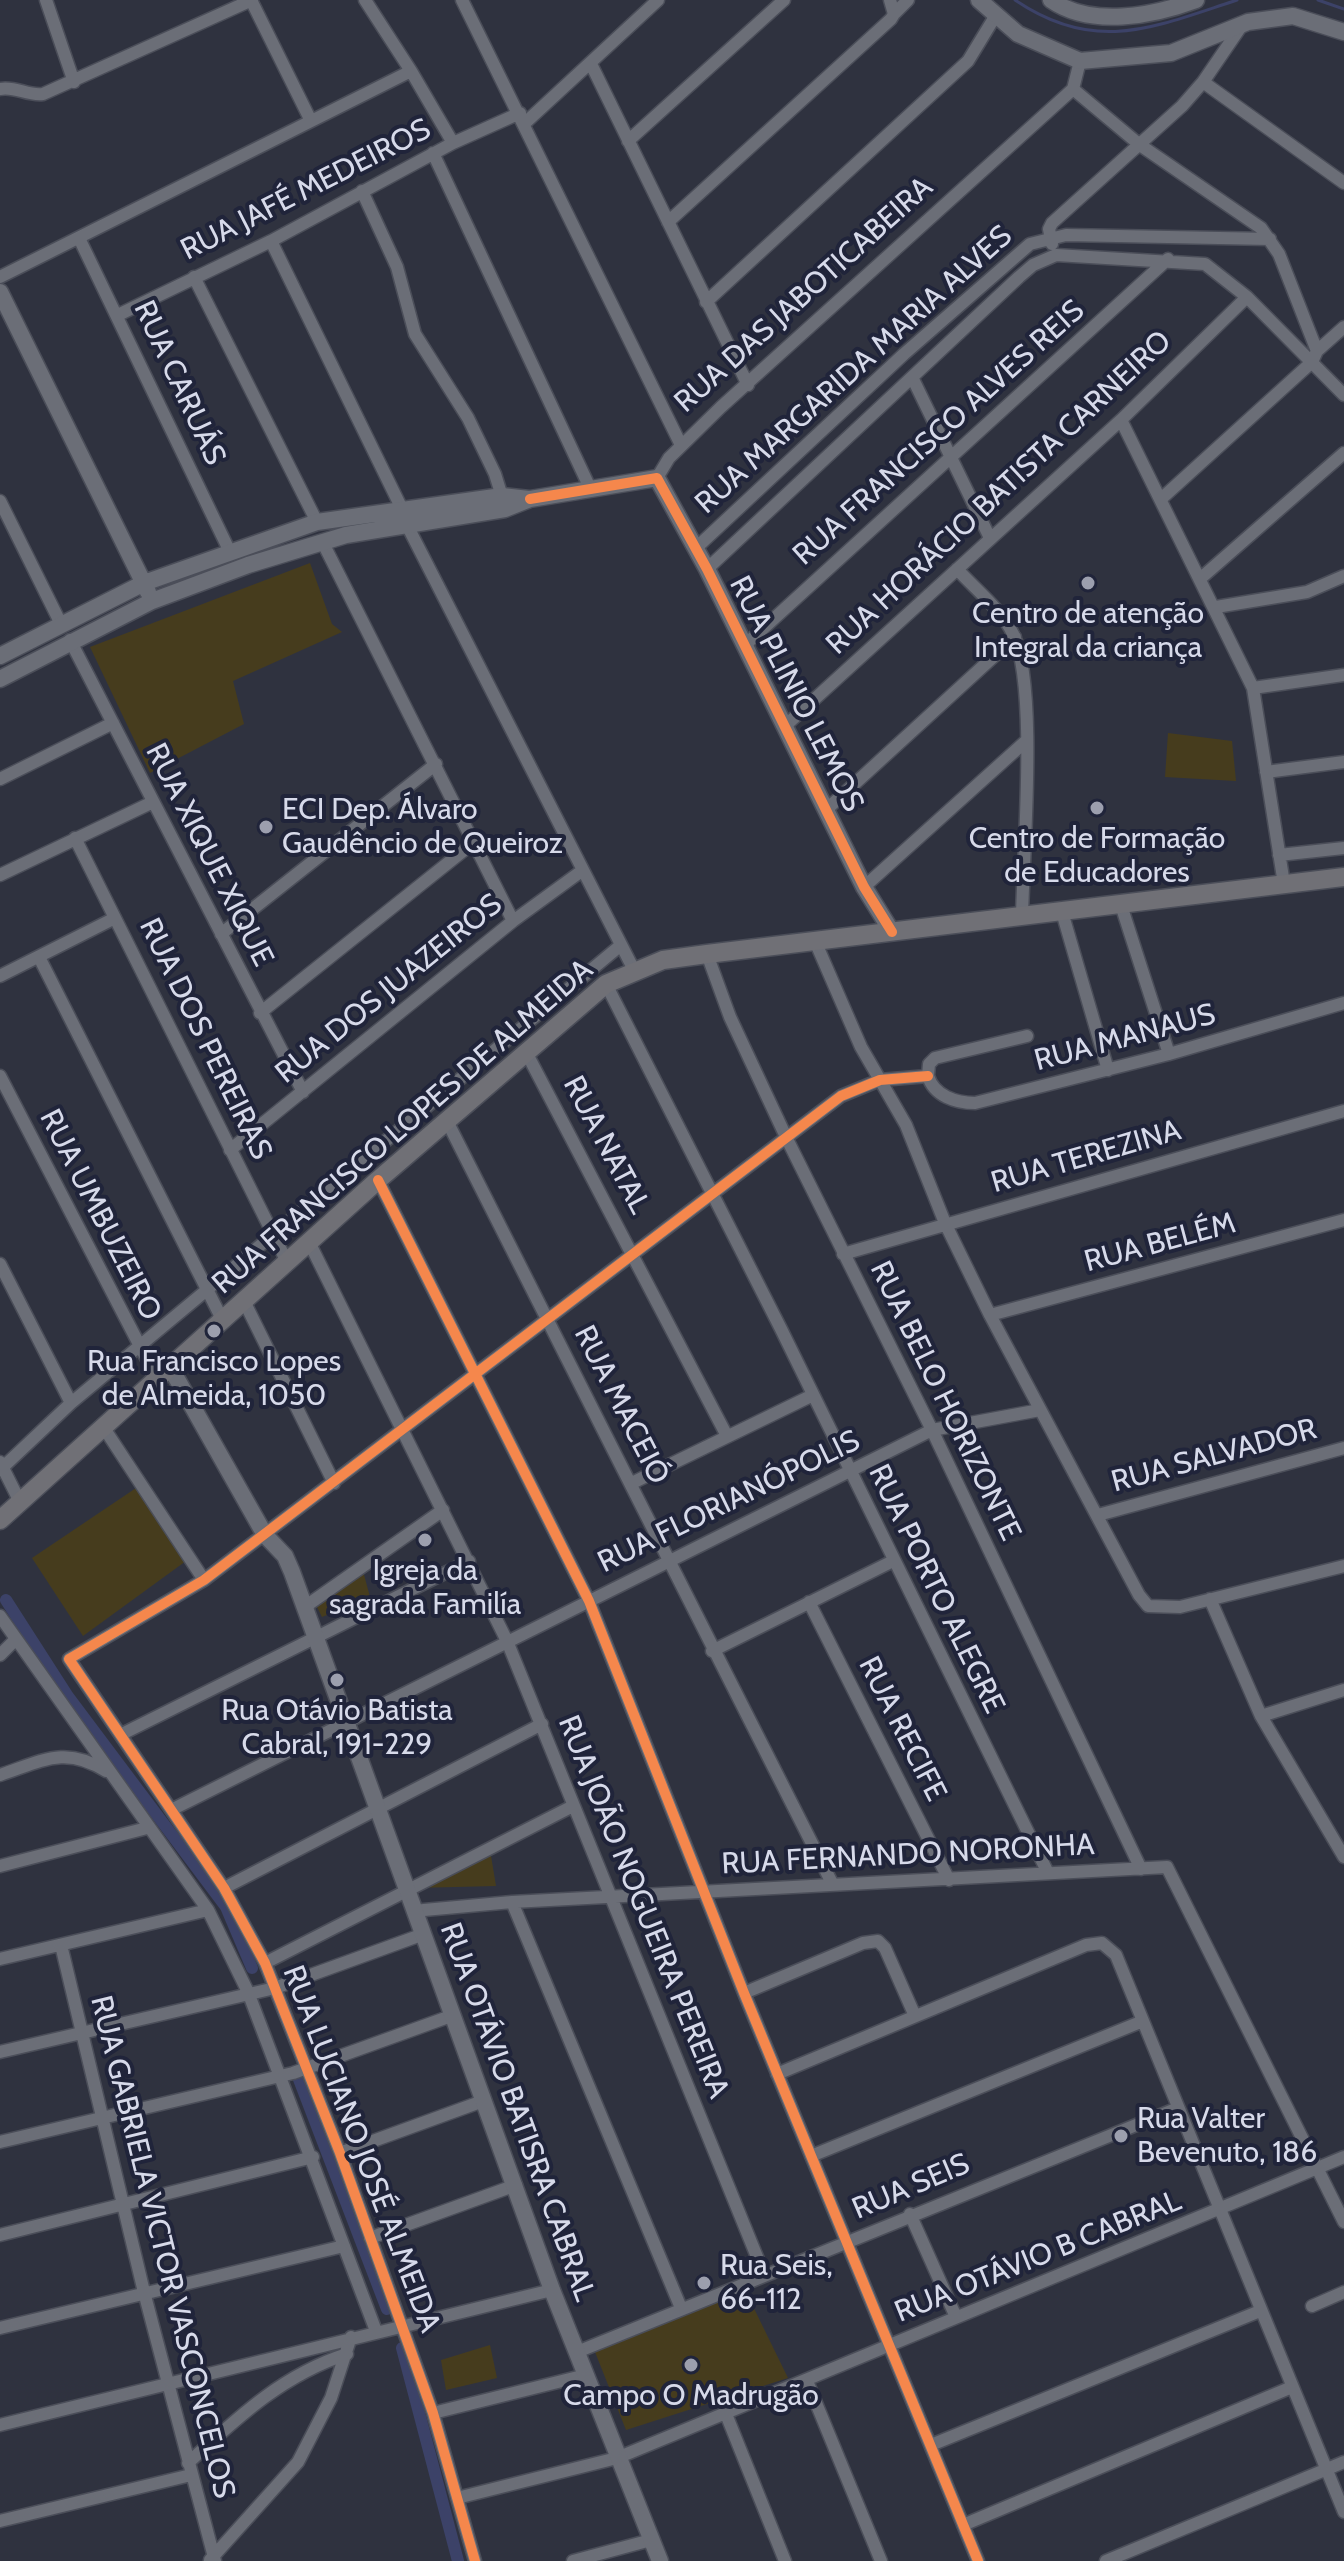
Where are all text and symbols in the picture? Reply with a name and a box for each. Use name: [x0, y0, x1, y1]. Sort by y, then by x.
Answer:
street label: RUA JAFÉ MEDEIROS: [175, 111, 437, 269]
street label: RUA DAS JABOTICABEIRA: [668, 170, 940, 420]
street label: RUA MARGARIDA MARIA ALVES: [688, 218, 1020, 522]
street label: RUA FRANCISCO ALVES REIS: [786, 293, 1092, 573]
street label: RUA CARUÁS: [125, 295, 233, 471]
street label: RUA HORÁCIO BATISTA CARNEIRO: [819, 324, 1179, 662]
street label: RUA PLINIO LEMOS: [721, 570, 871, 818]
marker: Centro de atenção Integral da criança: [1079, 574, 1097, 592]
place label: Centro de atenção Integral da criança: [972, 596, 1204, 666]
street label: RUA XIQUE XIQUE: [137, 738, 281, 972]
place label: ECI Dep. Álvaro Gaudêncio de Queiroz: [282, 792, 563, 862]
marker: Centro de Formação de Educadores: [1088, 799, 1106, 817]
marker: ECI Dep. Álvaro Gaudêncio de Queiroz: [257, 818, 275, 836]
place label: Centro de Formação de Educadores: [969, 821, 1225, 892]
street label: RUA DOS JUAZEIROS: [269, 887, 509, 1091]
street label: RUA DOS PEREIRAS: [131, 912, 279, 1166]
street label: RUA FRANCISCO LOPES DE ALMEIDA: [206, 952, 600, 1302]
street label: RUA MANAUS: [1031, 997, 1219, 1079]
street label: RUA NATAL: [555, 1070, 657, 1220]
street label: RUA UMBUZEIRO: [31, 1104, 169, 1326]
street label: RUA TEREZINA: [987, 1113, 1185, 1201]
street label: RUA BELÉM: [1080, 1206, 1240, 1280]
street label: RUA BELO HORIZONTE: [862, 1256, 1028, 1546]
street label: RUA MACEIÓ: [566, 1320, 676, 1490]
marker: Rua Francisco Lopes de Almeida, 1050: [205, 1322, 223, 1340]
place label: Rua Francisco Lopes de Almeida, 1050: [87, 1344, 341, 1414]
street label: RUA SALVADOR: [1108, 1411, 1320, 1501]
street label: RUA FLORIANÓPOLIS: [592, 1423, 866, 1581]
street label: RUA PORTO ALEGRE: [860, 1459, 1012, 1719]
marker: Igreja da sagrada Familía: [416, 1531, 434, 1549]
place label: Igreja da sagrada Familía: [329, 1553, 521, 1624]
street label: RUA RECIFE: [850, 1651, 954, 1807]
marker: Rua Otávio Batista Cabral, 191-229: [328, 1671, 346, 1689]
place label: Rua Otávio Batista Cabral, 191-229: [221, 1693, 453, 1764]
street label: RUA JOÃO NOGUEIRA PEREIRA: [550, 1710, 736, 2104]
street label: RUA FERNANDO NORONHA: [721, 1827, 1095, 1883]
street label: RUA OTÁVIO BATISRA CABRAL: [432, 1918, 602, 2306]
street label: RUA LUCIANO JOSÉ ALMEIDA: [274, 1961, 448, 2337]
street label: RUA GABRIELA VICTOR VASCONCELOS: [82, 1992, 242, 2502]
place label: Rua Valter Bevenuto, 186: [1137, 2101, 1317, 2172]
marker: Rua Valter Bevenuto, 186: [1112, 2127, 1130, 2145]
street label: RUA SEIS: [847, 2146, 975, 2228]
street label: RUA OTÁVIO B CABRAL: [890, 2183, 1186, 2331]
place label: Rua Seis, 66-112: [720, 2248, 833, 2318]
marker: Rua Seis, 66-112: [695, 2274, 713, 2292]
marker: Campo O Madrugão: [682, 2356, 700, 2374]
place label: Campo O Madrugão: [563, 2378, 819, 2414]

